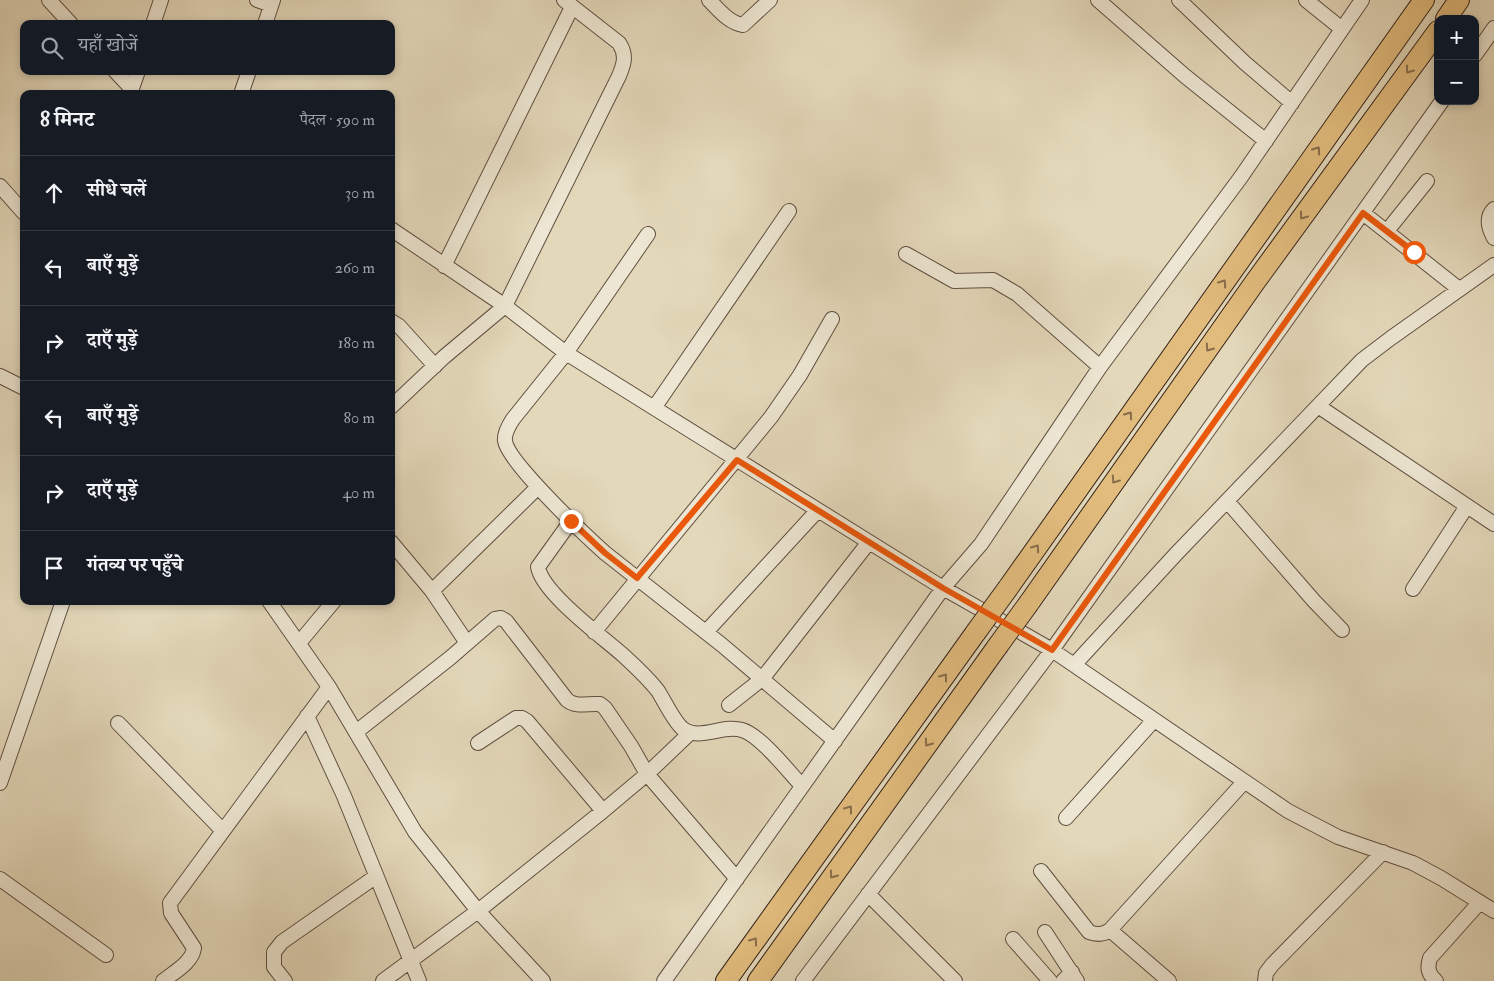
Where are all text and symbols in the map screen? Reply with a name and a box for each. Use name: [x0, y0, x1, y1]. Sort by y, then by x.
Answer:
map controls: [1434, 15, 1479, 105]
button: +: [1434, 15, 1479, 60]
search box: [20, 20, 395, 75]
text: यहाँ खोजें: [78, 33, 138, 57]
icon: search: [38, 34, 66, 62]
button: −: [1434, 60, 1479, 105]
one-way arrow: [1406, 64, 1415, 74]
text: 8 मिनट: [40, 106, 94, 133]
text: पैदल · 590 m: [300, 110, 375, 130]
one-way arrow: [1311, 146, 1320, 156]
text: सीधे चलें: [87, 178, 146, 202]
icon: ahead: [40, 179, 68, 207]
text: 30 m: [345, 183, 375, 203]
one-way arrow: [1300, 210, 1309, 220]
route start: [1403, 241, 1426, 264]
text: बाएँ मुड़ें: [87, 253, 138, 277]
icon: left: [40, 254, 68, 282]
text: 260 m: [335, 258, 375, 278]
one-way arrow: [1217, 279, 1226, 288]
text: दाएँ मुड़ें: [87, 328, 138, 352]
icon: right: [40, 329, 68, 357]
text: 180 m: [338, 333, 375, 353]
one-way arrow: [1206, 342, 1215, 352]
text: बाएँ मुड़ें: [87, 403, 138, 427]
icon: left: [40, 404, 68, 432]
text: 80 m: [344, 408, 375, 428]
one-way arrow: [1123, 411, 1132, 421]
one-way arrow: [1112, 475, 1121, 484]
text: दाएँ मुड़ें: [87, 478, 138, 502]
icon: right: [40, 479, 68, 507]
text: 40 m: [342, 483, 375, 503]
route end: [560, 510, 583, 533]
one-way arrow: [1030, 544, 1039, 554]
text: गंतव्य पर पहुँचे: [87, 553, 183, 577]
icon: arrive: [40, 554, 68, 582]
one-way arrow: [938, 673, 947, 683]
one-way arrow: [925, 737, 934, 747]
one-way arrow: [843, 805, 852, 815]
one-way arrow: [830, 870, 839, 879]
one-way arrow: [748, 937, 757, 947]

